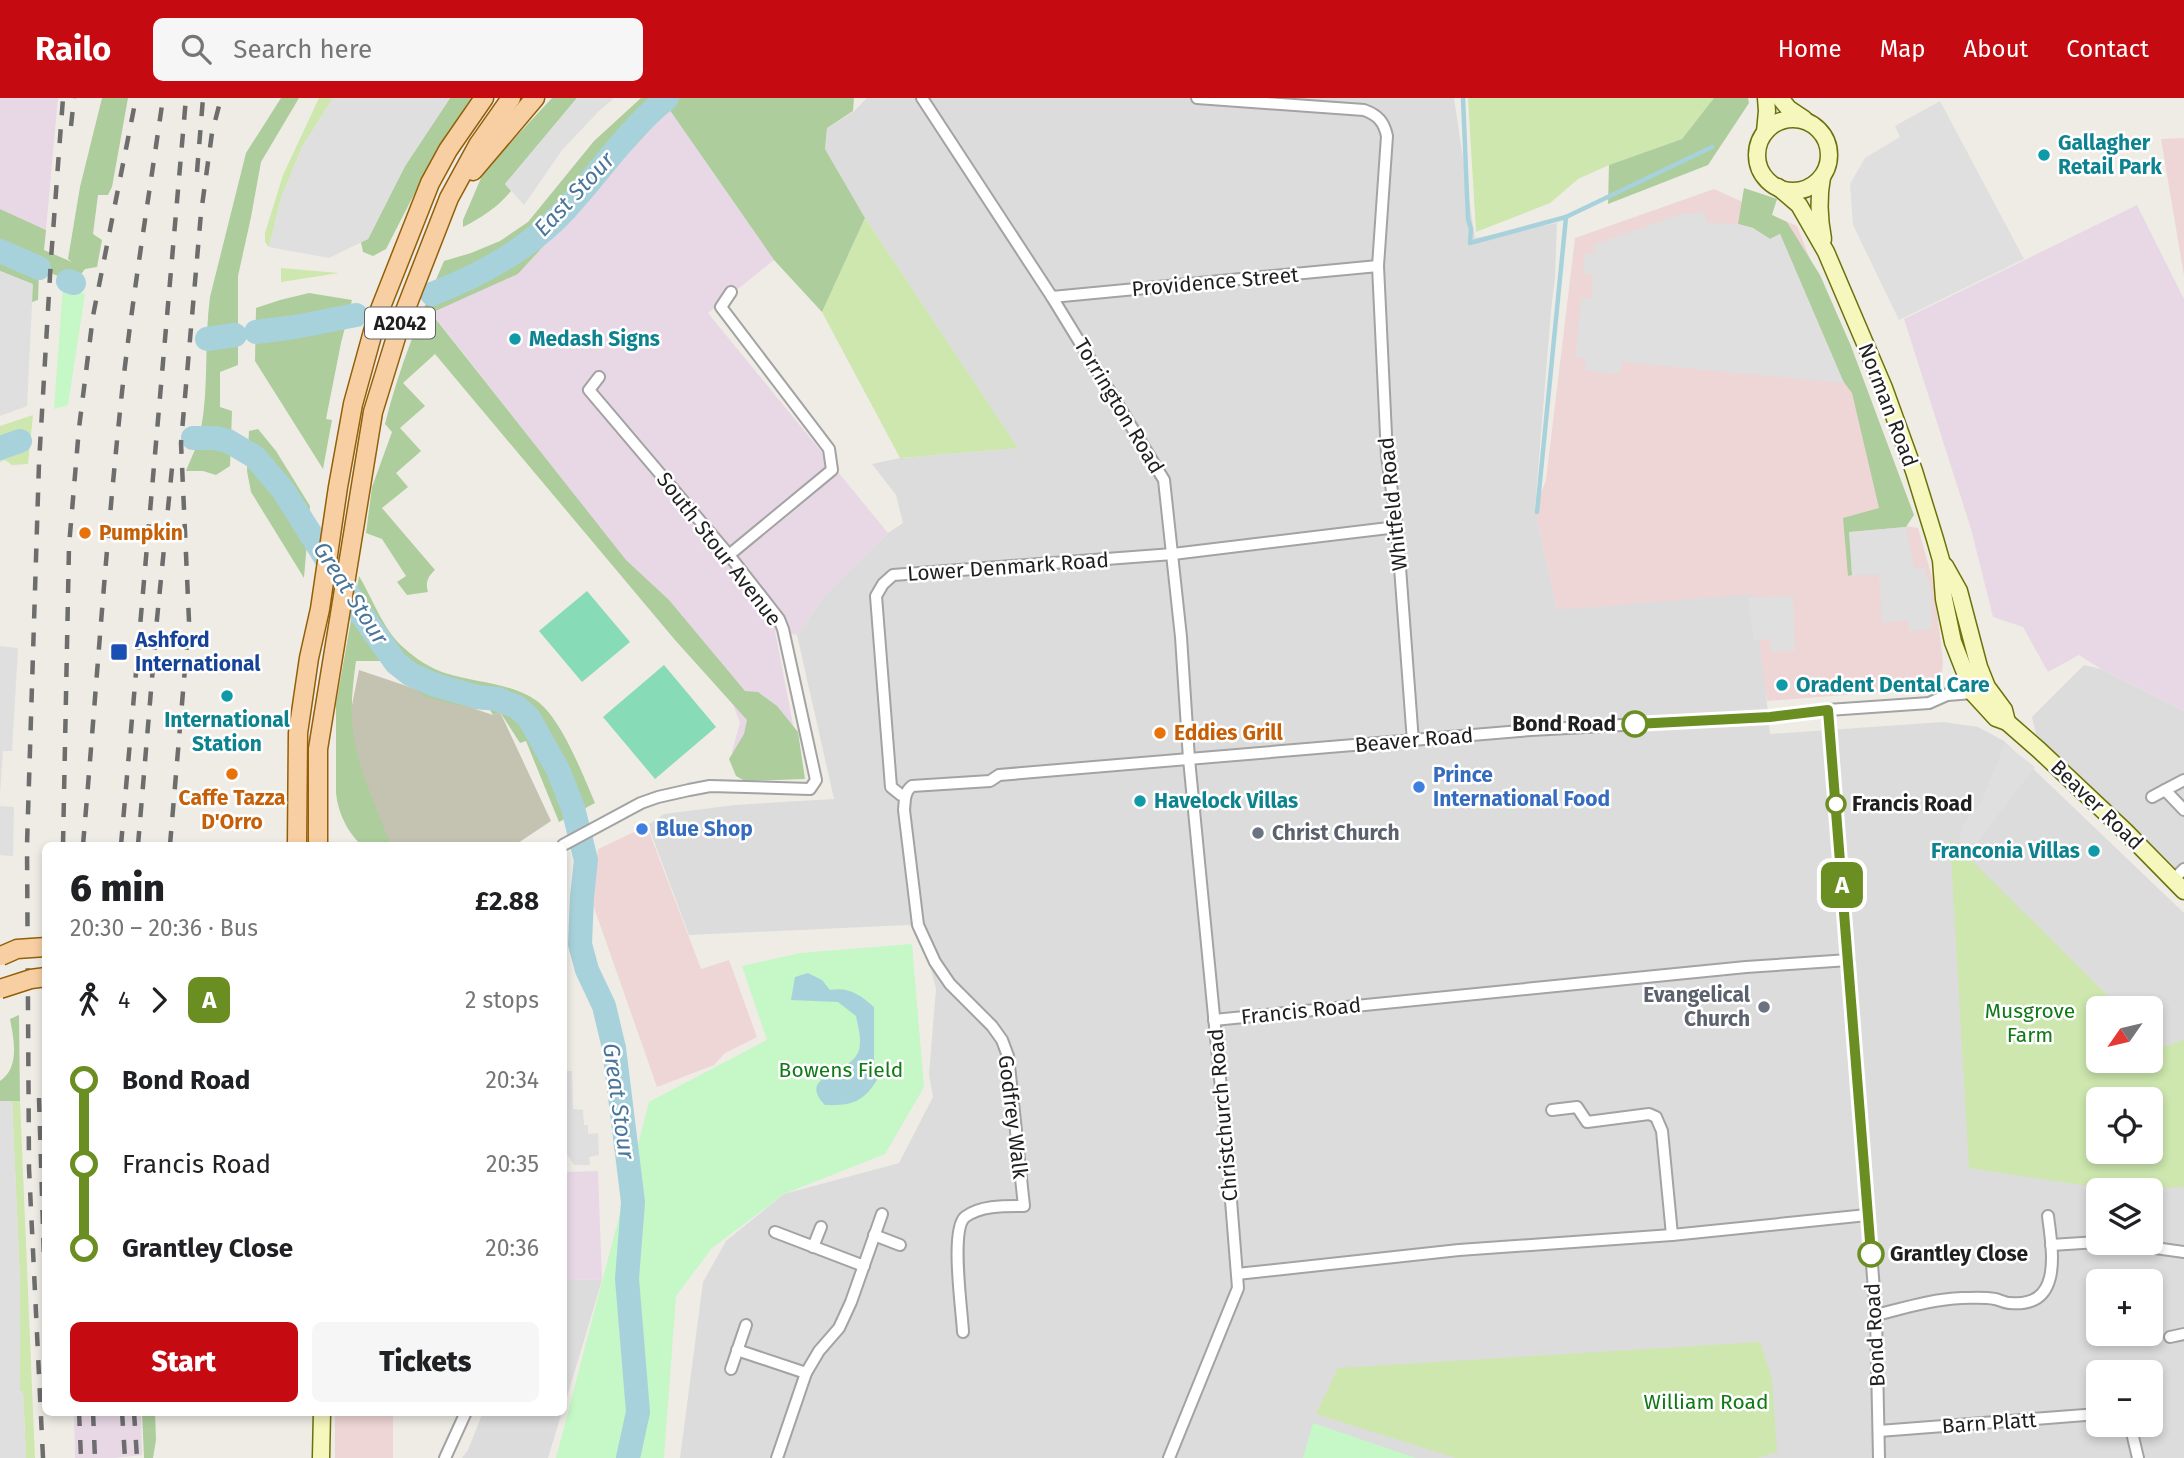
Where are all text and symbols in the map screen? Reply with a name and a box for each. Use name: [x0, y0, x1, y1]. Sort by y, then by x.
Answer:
search box: [153, 18, 643, 81]
text: Railo: [35, 29, 111, 69]
icon: search: [177, 30, 215, 68]
text: Search here: [233, 34, 372, 65]
text: Home: [1778, 35, 1842, 63]
text: Map: [1880, 35, 1926, 63]
text: About: [1964, 35, 2028, 63]
text: Contact: [2066, 35, 2149, 63]
place label: Gallagher Retail Park: [2058, 130, 2162, 180]
water label: East Stour: [528, 145, 621, 242]
marker: Gallagher Retail Park: [2036, 147, 2052, 163]
street label: Providence Street: [1130, 262, 1300, 302]
road number: A2042: [365, 308, 435, 339]
place label: Medash Signs: [529, 326, 660, 352]
marker: Medash Signs: [507, 331, 523, 347]
street label: Torrington Road: [1068, 334, 1170, 478]
street label: Norman Road: [1852, 339, 1924, 471]
street label: Whitfeld Road: [1373, 436, 1413, 572]
street label: South Stour Avenue: [651, 467, 787, 631]
place label: Pumpkin: [99, 520, 183, 546]
marker: Pumpkin: [77, 525, 93, 541]
water label: Great Stour: [307, 536, 395, 651]
street label: Lower Denmark Road: [906, 547, 1110, 587]
place label: Ashford International: [134, 627, 261, 677]
marker: Ashford International: [109, 642, 129, 662]
place label: Oradent Dental Care: [1796, 672, 1990, 698]
marker: Oradent Dental Care: [1774, 677, 1790, 693]
marker: International Station: [219, 688, 235, 704]
place label: International Station: [164, 707, 291, 757]
place label: Bond Road: [1512, 711, 1616, 737]
marker: Bond Road: [1622, 711, 1648, 737]
place label: Eddies Grill: [1174, 720, 1284, 746]
street label: Beaver Road: [1354, 722, 1474, 758]
marker: Eddies Grill: [1152, 725, 1168, 741]
street label: Beaver Road: [2045, 754, 2149, 856]
place label: Prince International Food: [1433, 762, 1610, 812]
marker: Caffe Tazza D'Orro: [224, 766, 240, 782]
marker: Prince International Food: [1411, 779, 1427, 795]
place label: Caffe Tazza D'Orro: [179, 785, 285, 835]
place label: Havelock Villas: [1154, 788, 1298, 814]
place label: Francis Road: [1852, 791, 1973, 817]
marker: Havelock Villas: [1132, 793, 1148, 809]
marker: Francis Road: [1826, 794, 1846, 814]
place label: Blue Shop: [656, 816, 753, 842]
place label: Christ Church: [1272, 820, 1400, 846]
marker: Blue Shop: [634, 821, 650, 837]
marker: Christ Church: [1250, 825, 1266, 841]
place label: Franconia Villas: [1931, 838, 2080, 864]
marker: Franconia Villas: [2086, 843, 2102, 859]
line badge: A: [1819, 862, 1865, 908]
text: 6 min: [70, 865, 165, 911]
text: A: [1835, 871, 1849, 899]
text: £2.88: [475, 886, 539, 917]
text: 20:30 – 20:36 · Bus: [70, 914, 258, 942]
icon: walk: [70, 981, 108, 1019]
icon: forward: [140, 981, 178, 1019]
place label: Evangelical Church: [1643, 982, 1751, 1032]
text: 4: [118, 986, 130, 1014]
text: A: [202, 986, 216, 1014]
text: 2 stops: [465, 986, 539, 1014]
street label: Francis Road: [1240, 992, 1362, 1030]
north arrow: [2086, 996, 2163, 1073]
map controls: [2086, 996, 2163, 1437]
park label: Musgrove Farm: [1985, 998, 2075, 1048]
marker: Evangelical Church: [1756, 999, 1772, 1015]
street label: Christchurch Road: [1202, 1028, 1244, 1202]
water label: Great Stour: [597, 1041, 641, 1162]
street label: Godfrey Walk: [992, 1054, 1034, 1181]
park label: Bowens Field: [779, 1057, 903, 1083]
text: Bond Road: [122, 1065, 250, 1096]
text: 20:34: [485, 1066, 539, 1094]
button: locate: [2086, 1087, 2163, 1164]
text: Francis Road: [122, 1149, 271, 1180]
text: 20:35: [486, 1150, 539, 1178]
button: layers: [2086, 1178, 2163, 1255]
text: Grantley Close: [122, 1233, 293, 1264]
text: 20:36: [485, 1234, 539, 1262]
marker: Grantley Close: [1858, 1241, 1884, 1267]
place label: Grantley Close: [1890, 1241, 2029, 1267]
button: +: [2086, 1269, 2163, 1346]
street label: Bond Road: [1859, 1282, 1891, 1388]
button: Start: [70, 1322, 298, 1402]
button: Tickets: [312, 1322, 539, 1402]
button: −: [2086, 1360, 2163, 1437]
park label: William Road: [1644, 1389, 1768, 1415]
street label: Barn Platt: [1941, 1407, 2038, 1439]

